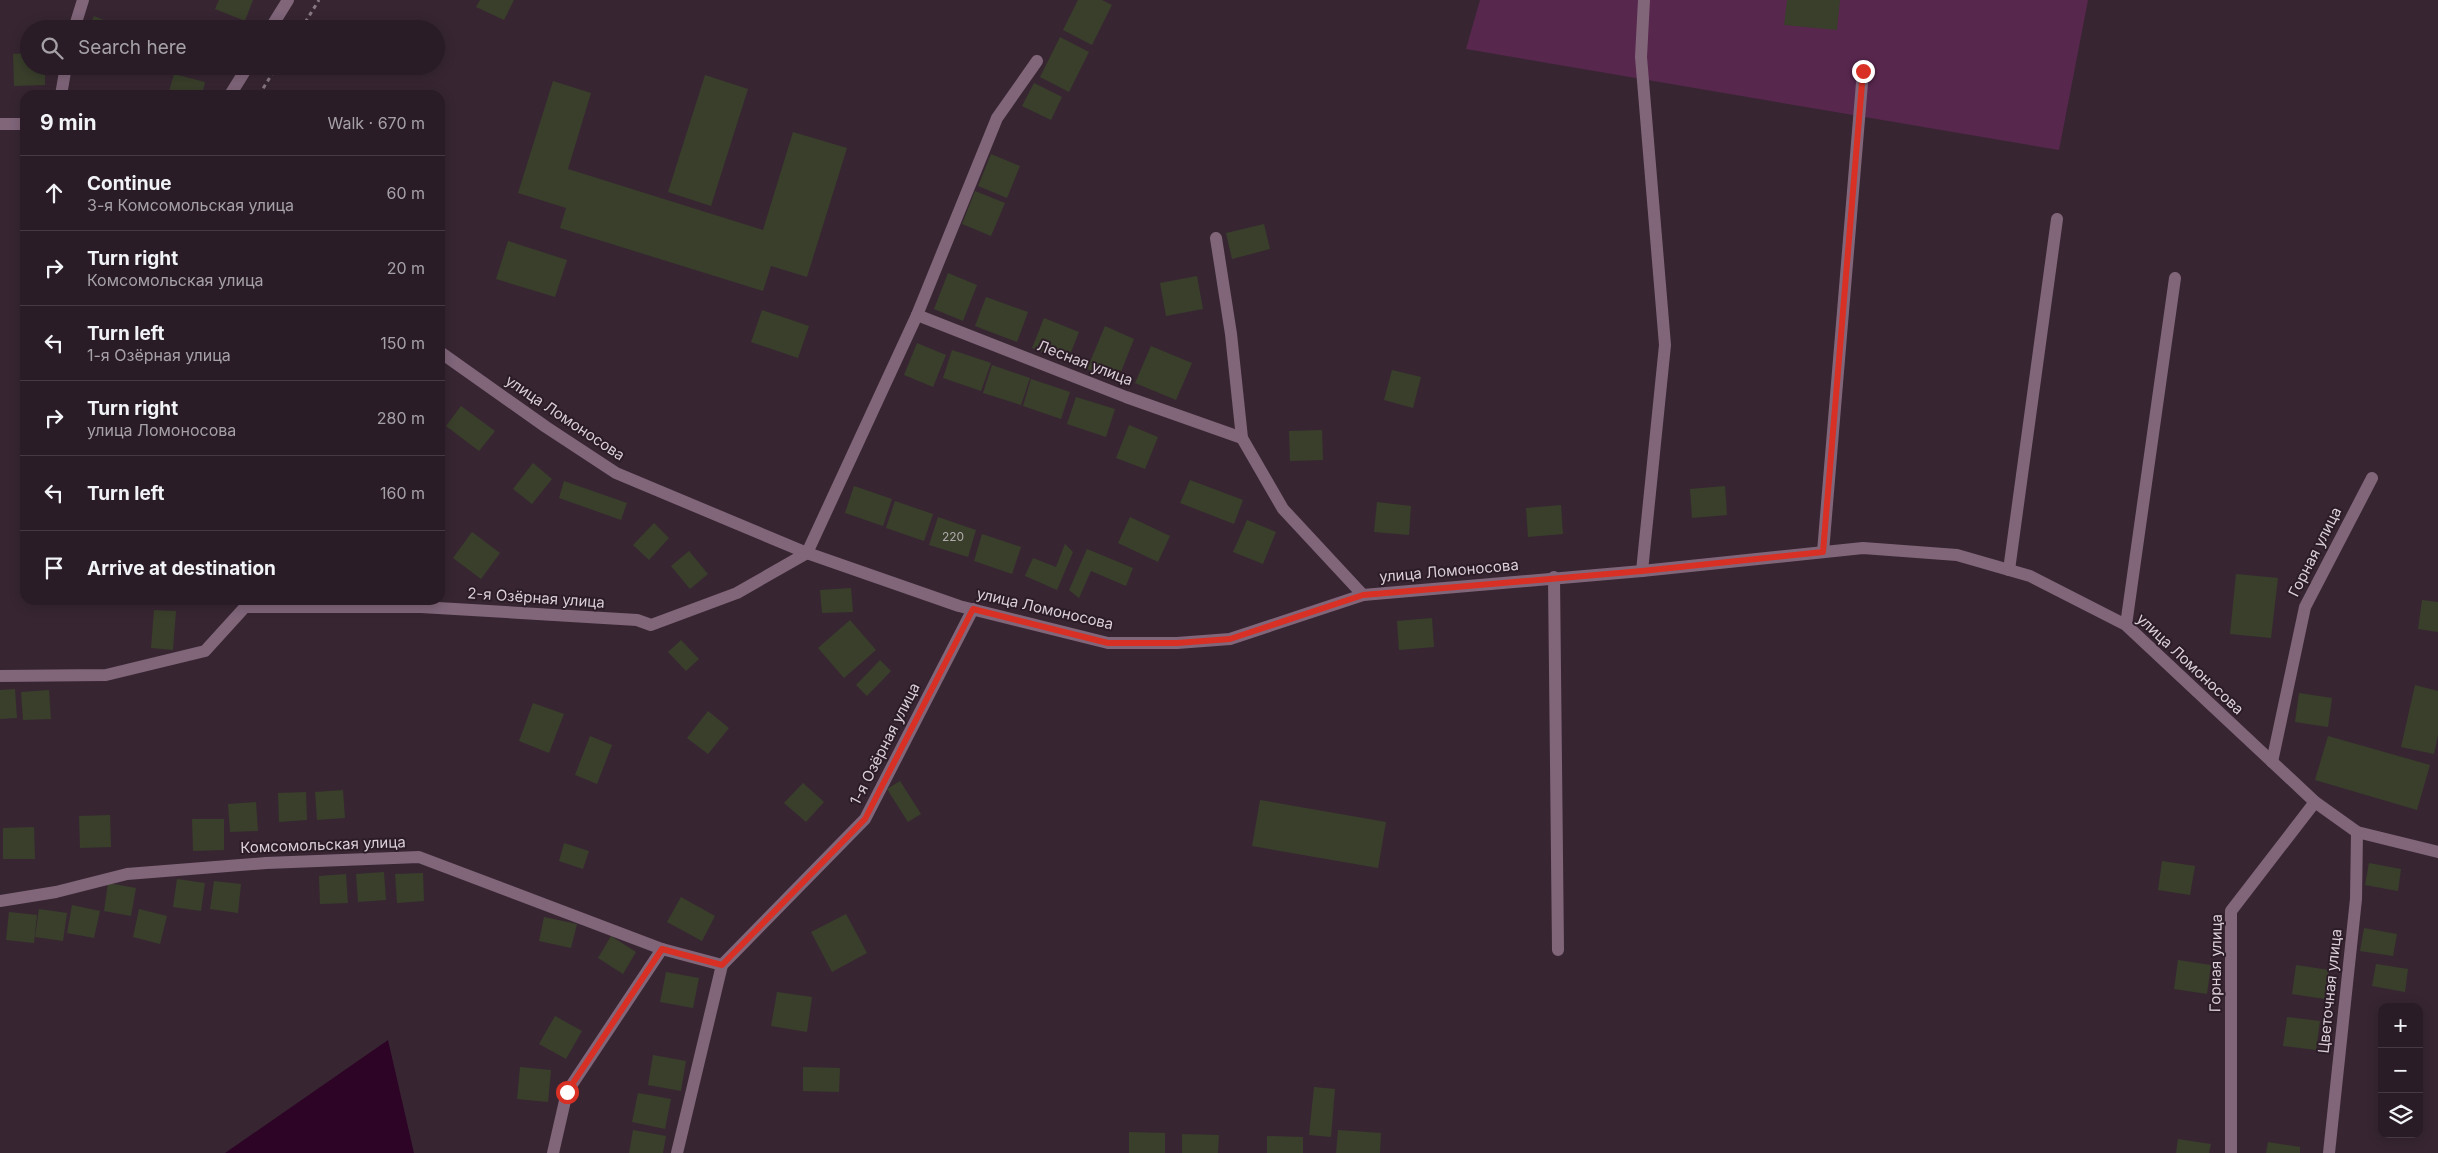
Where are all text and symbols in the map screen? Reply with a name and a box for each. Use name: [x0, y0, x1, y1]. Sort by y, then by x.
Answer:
search box: [20, 20, 445, 75]
icon: search: [38, 34, 66, 62]
text: Search here: [78, 36, 187, 59]
route end: [1852, 60, 1875, 83]
text: 9 min: [40, 110, 97, 135]
text: Walk · 670 m: [327, 113, 425, 133]
text: Continue: [87, 172, 172, 195]
icon: ahead: [40, 179, 68, 207]
text: 60 m: [386, 183, 425, 203]
text: 3-я Комсомольская улица: [87, 195, 294, 215]
text: Turn right: [87, 247, 178, 270]
icon: right: [40, 254, 68, 282]
text: 20 m: [387, 258, 425, 278]
text: Комсомольская улица: [87, 270, 263, 290]
text: Turn left: [87, 322, 165, 345]
icon: left: [40, 329, 68, 357]
text: 150 m: [380, 333, 425, 353]
street label: Лесная улица: [1035, 336, 1136, 389]
text: 1-я Озёрная улица: [87, 345, 231, 365]
street label: улица Ломоносова: [502, 371, 629, 465]
text: Turn right: [87, 397, 178, 420]
icon: right: [40, 404, 68, 432]
text: 280 m: [377, 408, 425, 428]
text: улица Ломоносова: [87, 420, 236, 440]
icon: left: [40, 479, 68, 507]
text: Turn left: [87, 482, 165, 505]
text: 160 m: [380, 483, 425, 503]
street label: Горная улица: [2284, 504, 2345, 600]
house number: 220: [942, 529, 964, 544]
icon: arrive: [40, 554, 68, 582]
street label: улица Ломоносова: [1378, 555, 1519, 586]
text: Arrive at destination: [87, 557, 276, 580]
street label: 2-я Озёрная улица: [467, 583, 605, 612]
street label: улица Ломоносова: [975, 584, 1115, 634]
street label: улица Ломоносова: [2133, 609, 2248, 718]
street label: 1-я Озёрная улица: [845, 679, 924, 808]
street label: Комсомольская улица: [240, 832, 406, 857]
street label: Горная улица: [2205, 914, 2226, 1012]
street label: Цветочная улица: [2314, 928, 2345, 1054]
map controls: [2378, 1003, 2423, 1138]
button: +: [2378, 1003, 2423, 1048]
button: −: [2378, 1048, 2423, 1093]
route start: [556, 1081, 579, 1104]
button: layers: [2378, 1093, 2423, 1138]

